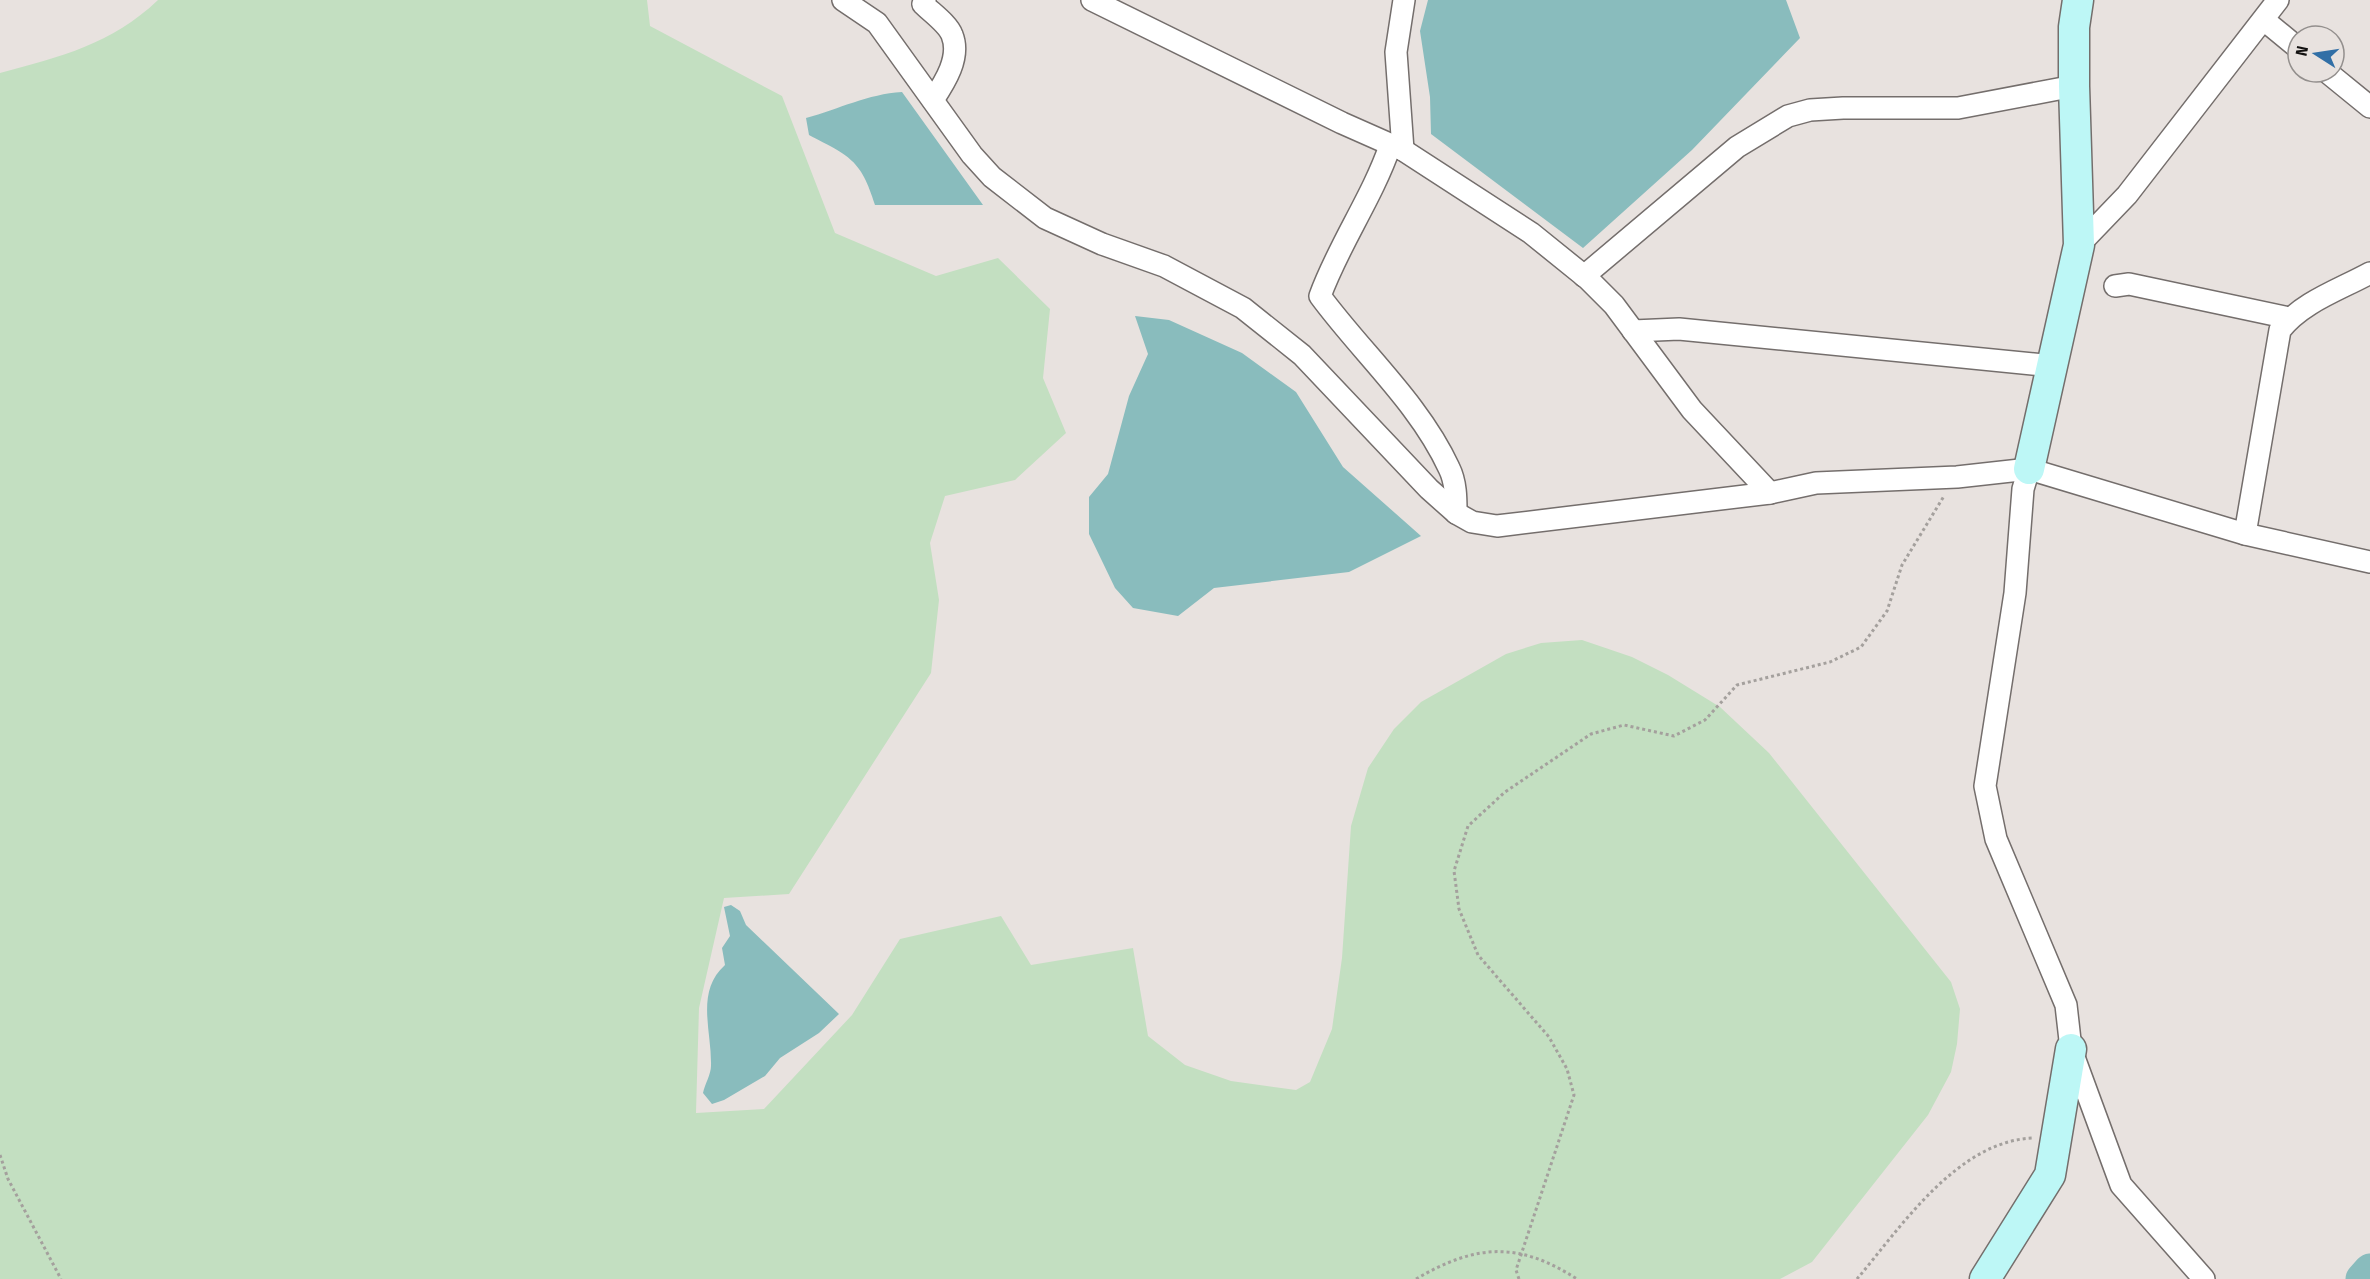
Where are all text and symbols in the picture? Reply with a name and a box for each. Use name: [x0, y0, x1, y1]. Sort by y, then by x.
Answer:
north arrow: [2286, 24, 2346, 84]
text: N: [2292, 44, 2312, 58]

